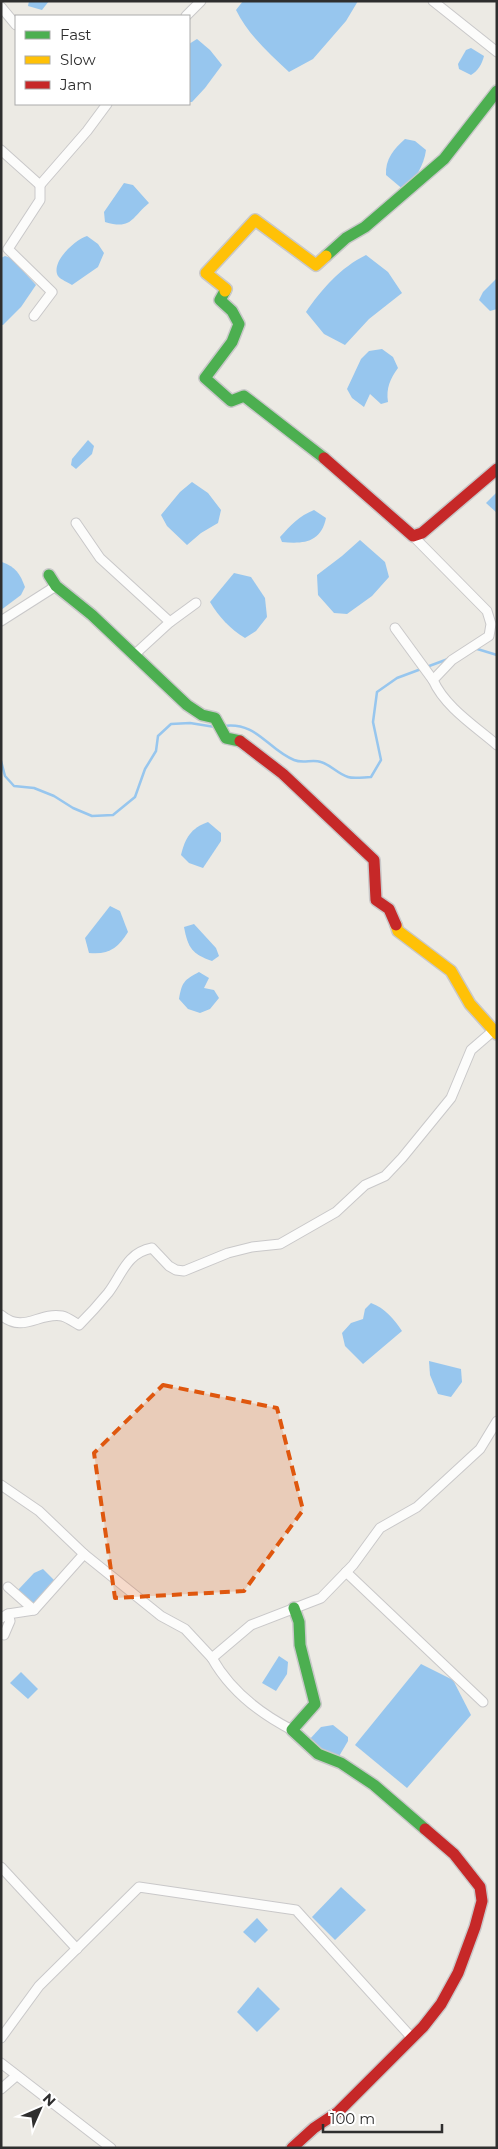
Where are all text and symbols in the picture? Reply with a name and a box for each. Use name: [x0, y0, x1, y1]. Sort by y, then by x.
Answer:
legend: [15, 15, 190, 105]
text: Fast: [60, 25, 91, 44]
text: Slow: [60, 50, 96, 69]
text: Jam: [59, 75, 92, 94]
north arrow: [15, 2084, 65, 2134]
text: N: [39, 2089, 60, 2110]
scale bar: [323, 2102, 442, 2134]
text: 100 m: [330, 2109, 375, 2128]

